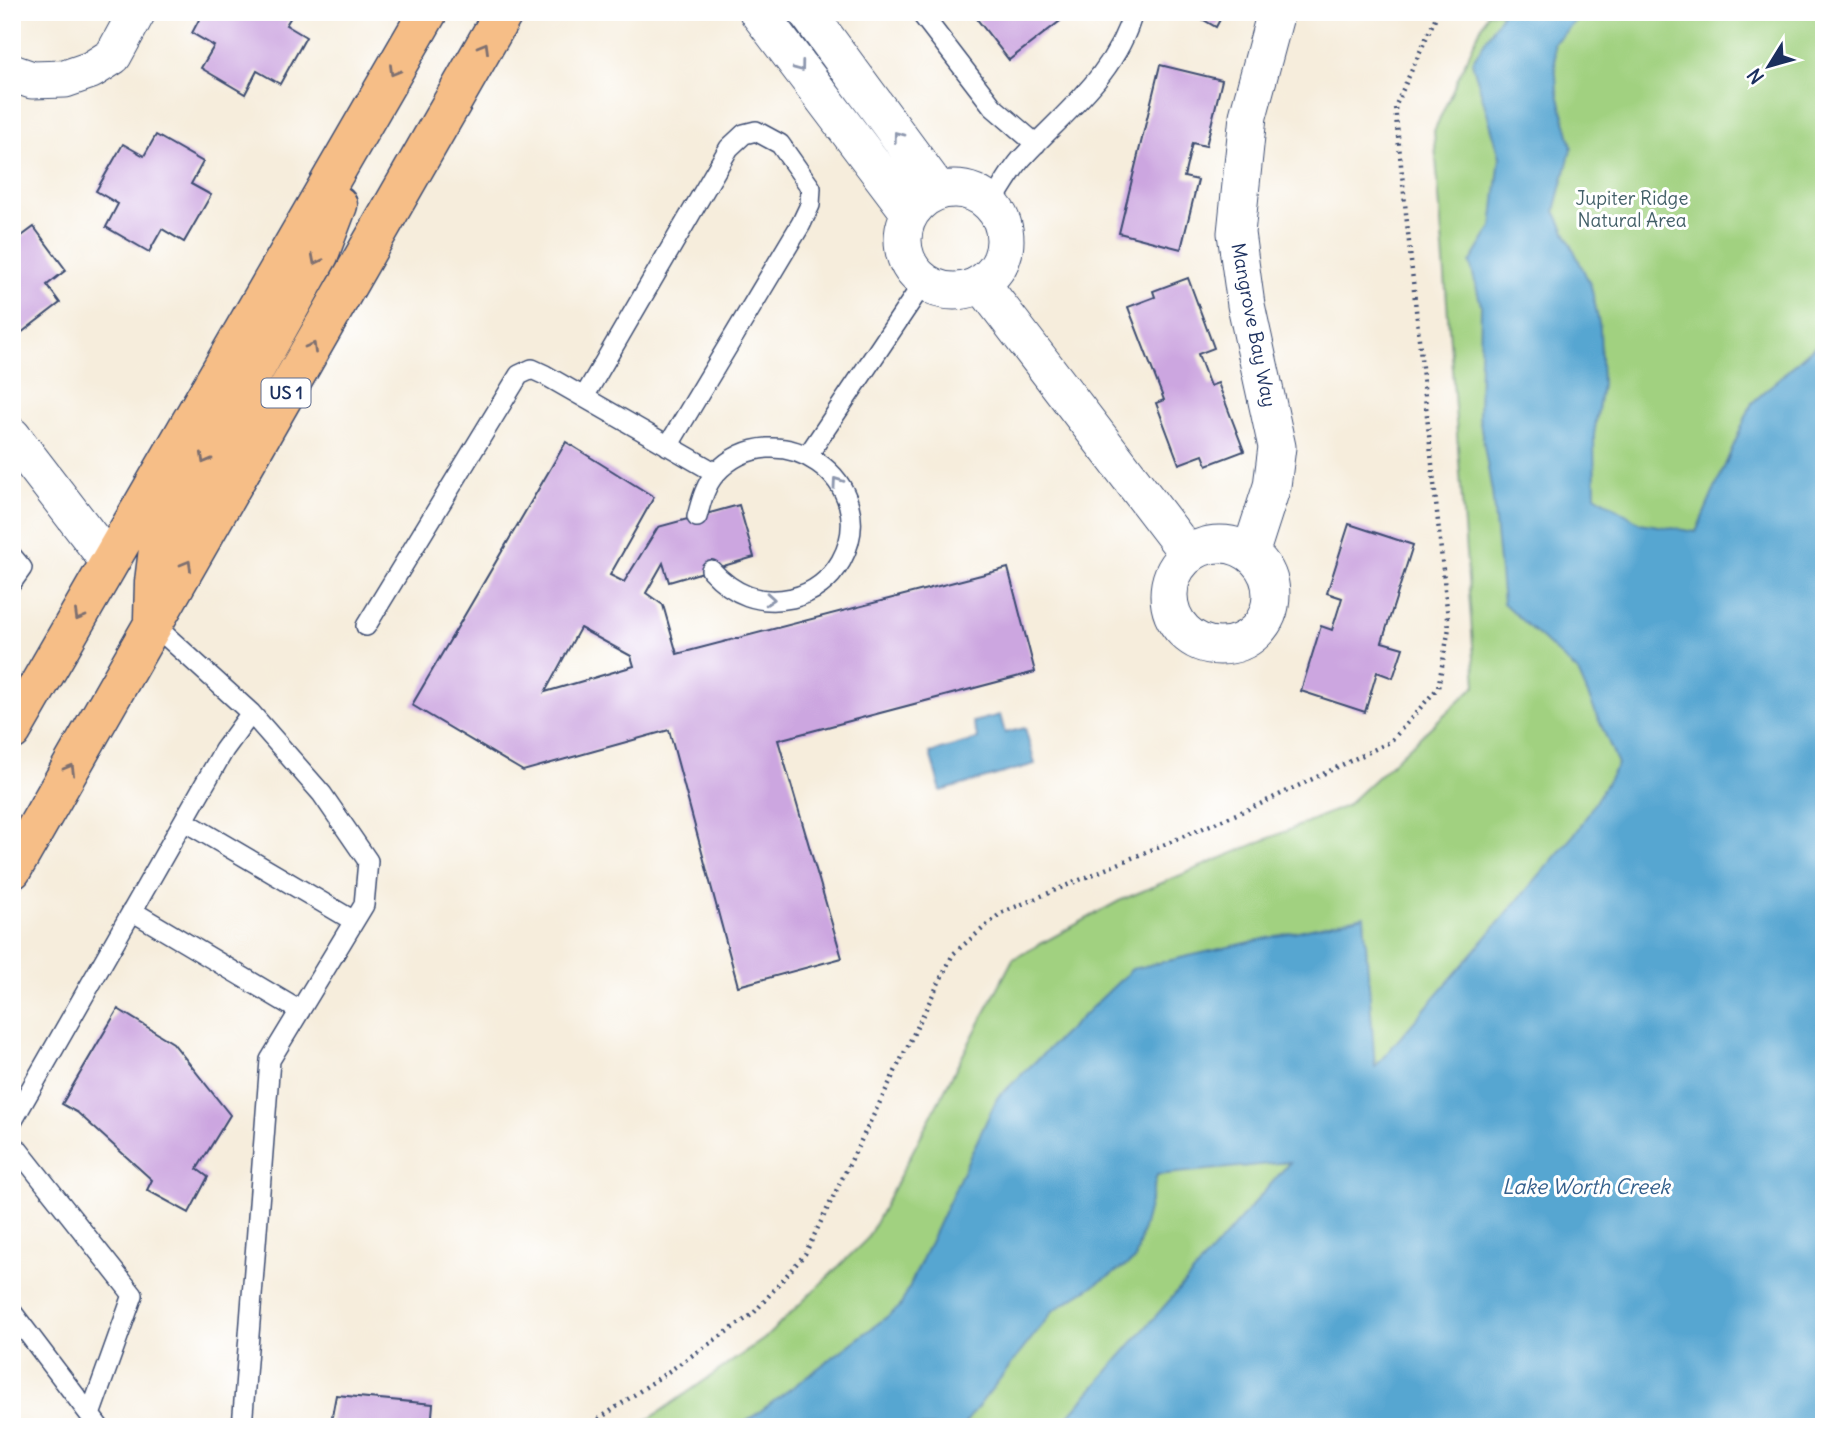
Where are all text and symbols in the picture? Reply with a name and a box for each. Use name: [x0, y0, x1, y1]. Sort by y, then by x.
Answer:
north arrow: [1734, 32, 1804, 102]
one-way arrow: [476, 41, 489, 54]
one-way arrow: [791, 59, 804, 72]
one-way arrow: [390, 64, 403, 77]
text: N: [1742, 64, 1769, 89]
one-way arrow: [894, 131, 907, 144]
park label: Jupiter Ridge Natural Area: [1576, 186, 1688, 232]
street label: Mangrove Bay Way: [1226, 241, 1282, 409]
one-way arrow: [310, 253, 324, 265]
one-way arrow: [304, 341, 317, 354]
road number: US 1: [262, 379, 310, 408]
one-way arrow: [200, 451, 213, 464]
one-way arrow: [833, 477, 845, 490]
one-way arrow: [179, 560, 192, 573]
one-way arrow: [765, 591, 776, 606]
one-way arrow: [74, 608, 87, 621]
one-way arrow: [62, 764, 75, 776]
water label: Lake Worth Creek: [1502, 1173, 1671, 1200]

